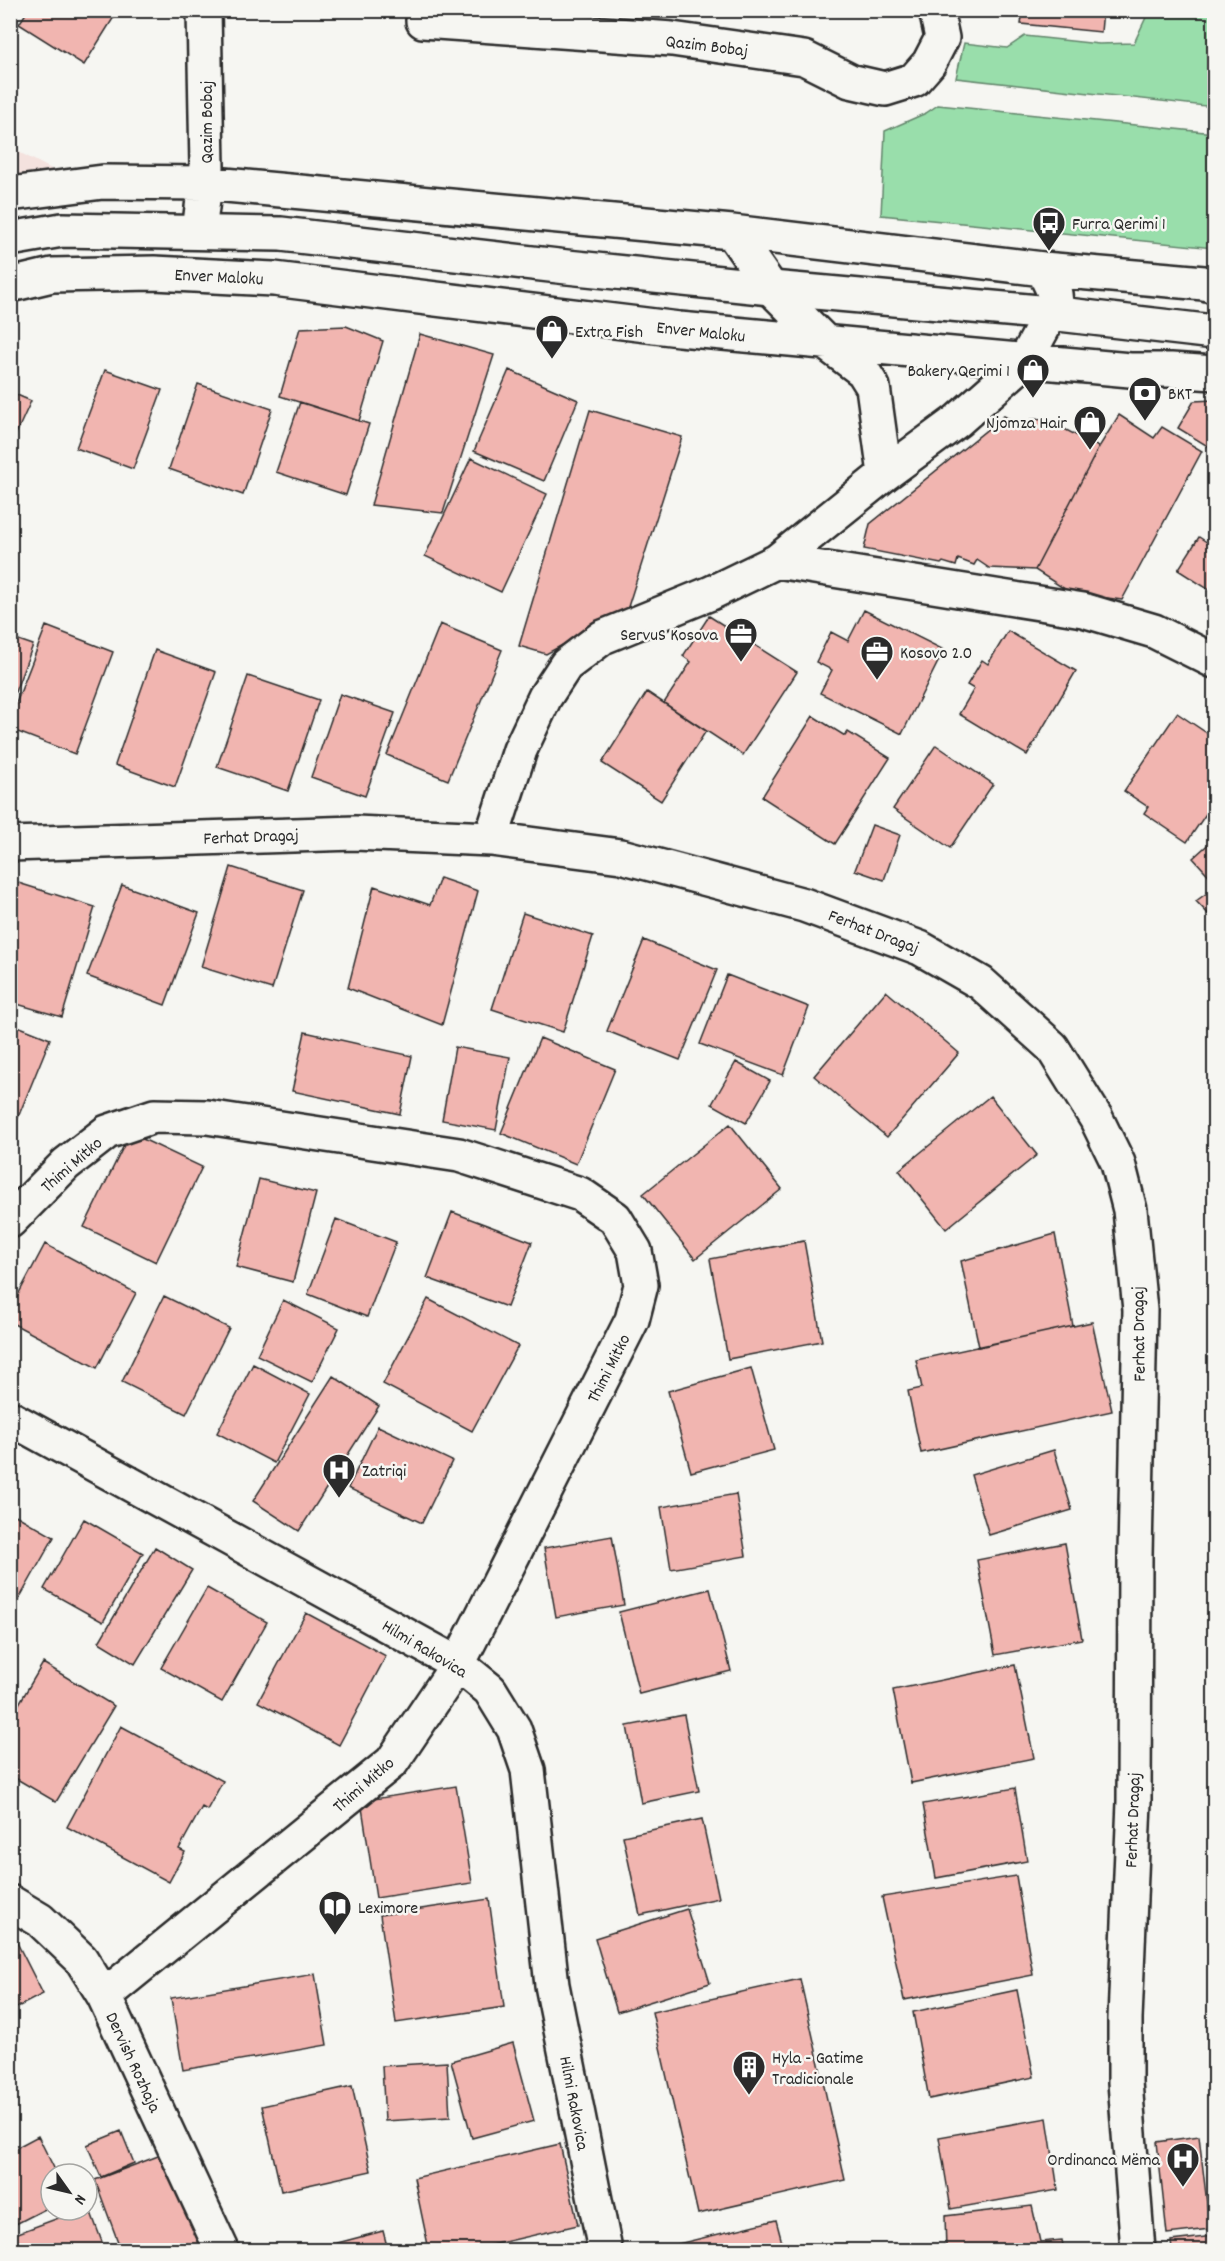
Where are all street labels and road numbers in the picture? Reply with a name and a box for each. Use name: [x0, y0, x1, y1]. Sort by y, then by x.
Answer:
street label: Qazim Bobaj: [664, 30, 749, 65]
street label: Qazim Bobaj: [196, 80, 221, 164]
street label: Enver Maloku: [174, 264, 264, 293]
street label: Enver Maloku: [655, 316, 746, 351]
street label: Ferhat Dragaj: [203, 824, 299, 853]
street label: Ferhat Dragaj: [824, 905, 922, 962]
street label: Thimi Mitko: [36, 1132, 109, 1200]
street label: Ferhat Dragaj: [1127, 1286, 1154, 1382]
street label: Thimi Mitko: [582, 1330, 638, 1408]
street label: Hilmi Rakovica: [376, 1615, 472, 1686]
street label: Thimi Mitko: [328, 1752, 401, 1820]
street label: Ferhat Dragaj: [1120, 1772, 1149, 1868]
street label: Dervish Rozhaja: [98, 2009, 166, 2118]
street label: Hilmi Rakovica: [551, 2054, 594, 2153]

